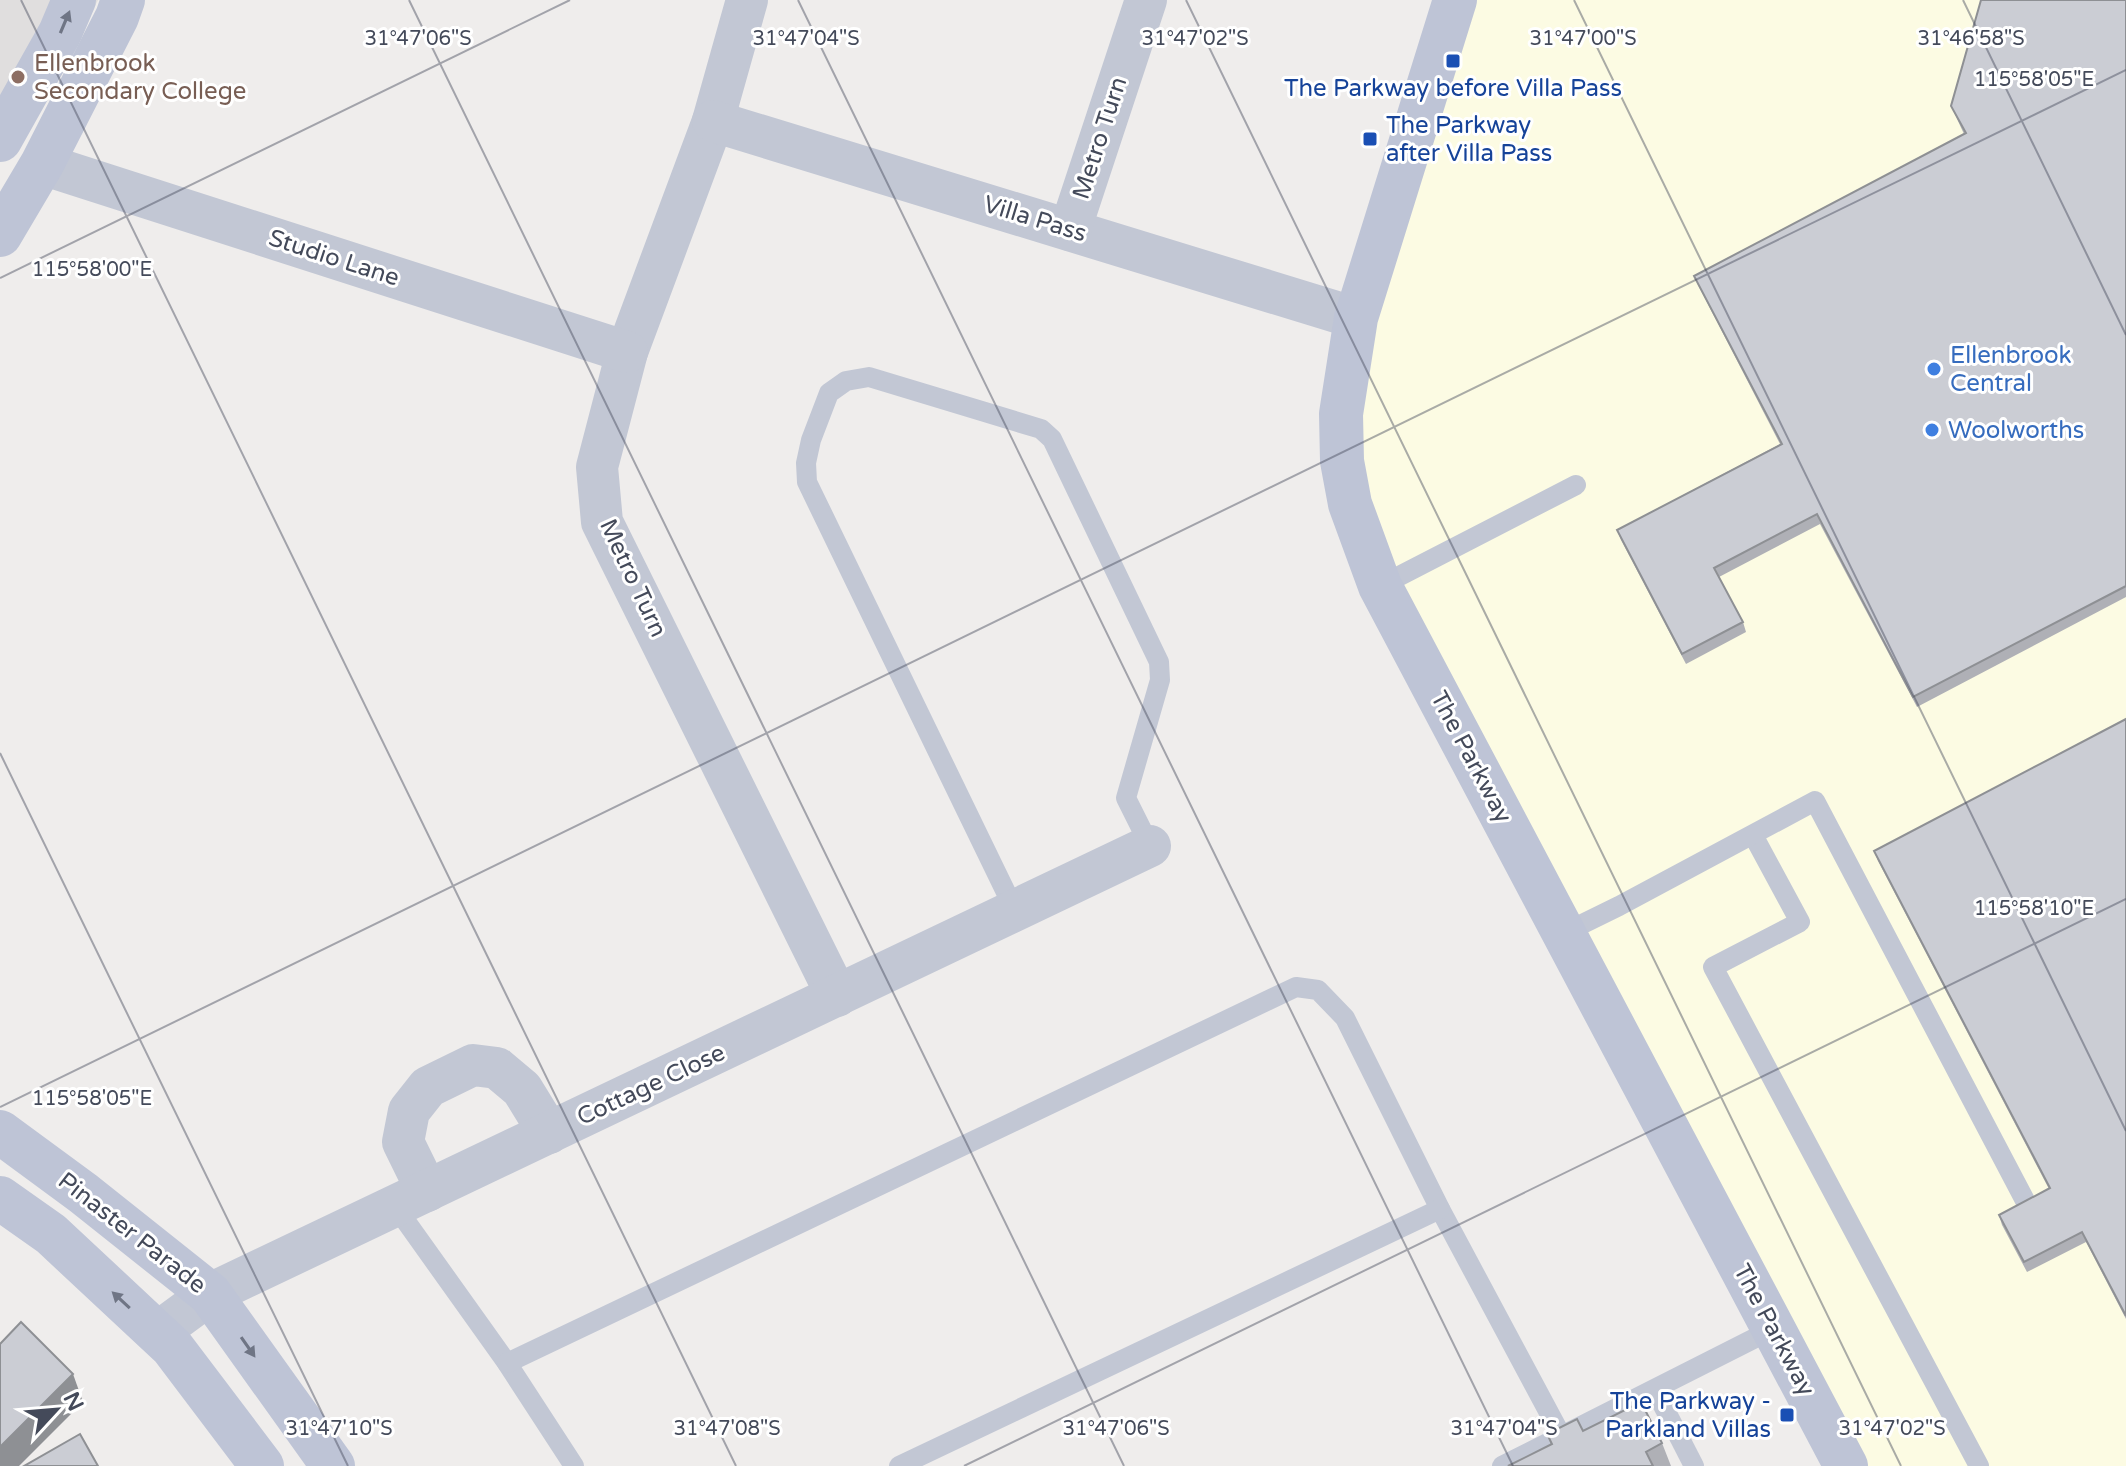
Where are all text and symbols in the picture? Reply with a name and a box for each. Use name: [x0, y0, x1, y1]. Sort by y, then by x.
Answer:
one-way arrow: [58, 11, 71, 34]
text: 31°47'06"S: [364, 27, 472, 51]
text: 31°47'04"S: [752, 27, 860, 51]
text: 31°47'02"S: [1141, 27, 1249, 51]
text: 31°47'00"S: [1529, 27, 1637, 51]
text: 31°46'58"S: [1917, 27, 2025, 51]
place label: Ellenbrook Secondary College: [34, 49, 246, 106]
marker: The Parkway before Villa Pass: [1444, 52, 1462, 70]
marker: Ellenbrook Secondary College: [9, 68, 27, 86]
text: 115°58'05"E: [1974, 68, 2094, 92]
street label: Metro Turn: [1067, 73, 1133, 203]
place label: The Parkway before Villa Pass: [1284, 74, 1622, 103]
place label: The Parkway after Villa Pass: [1386, 111, 1552, 168]
marker: The Parkway after Villa Pass: [1361, 130, 1379, 148]
street label: Villa Pass: [980, 190, 1090, 248]
street label: Studio Lane: [265, 223, 403, 293]
text: 115°58'00"E: [32, 258, 152, 282]
place label: Ellenbrook Central: [1950, 341, 2072, 398]
marker: Ellenbrook Central: [1925, 360, 1943, 378]
place label: Woolworths: [1948, 416, 2084, 445]
marker: Woolworths: [1923, 421, 1941, 439]
street label: Metro Turn: [593, 514, 673, 642]
street label: The Parkway: [1424, 686, 1518, 828]
text: 115°58'10"E: [1974, 897, 2094, 921]
street label: Cottage Close: [572, 1038, 730, 1132]
text: 115°58'05"E: [32, 1087, 152, 1111]
street label: Pinaster Parade: [52, 1166, 212, 1300]
street label: The Parkway: [1727, 1259, 1821, 1401]
one-way arrow: [112, 1292, 131, 1310]
one-way arrow: [240, 1336, 255, 1357]
north arrow: [16, 1370, 96, 1450]
place label: The Parkway - Parkland Villas: [1605, 1387, 1771, 1444]
text: N: [58, 1388, 89, 1415]
marker: The Parkway - Parkland Villas: [1778, 1406, 1796, 1424]
text: 31°47'10"S: [285, 1417, 393, 1441]
text: 31°47'08"S: [673, 1417, 781, 1441]
text: 31°47'06"S: [1062, 1417, 1170, 1441]
text: 31°47'04"S: [1450, 1417, 1558, 1441]
text: 31°47'02"S: [1838, 1417, 1946, 1441]

